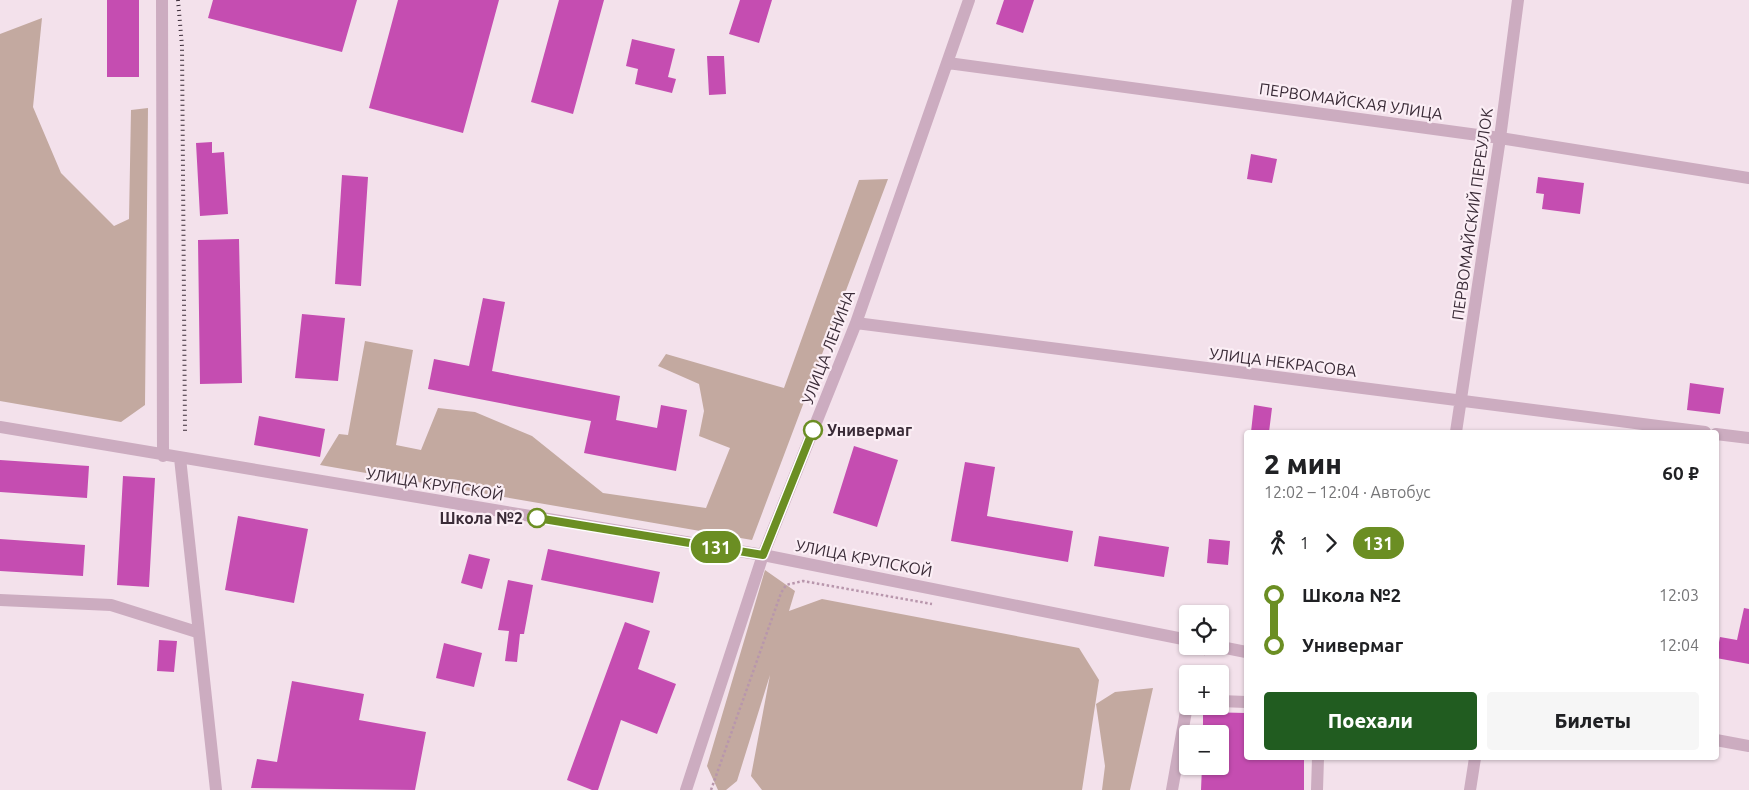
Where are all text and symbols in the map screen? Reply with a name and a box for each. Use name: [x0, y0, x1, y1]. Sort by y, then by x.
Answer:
street label: ПЕРВОМАЙСКАЯ УЛИЦА: [1258, 78, 1445, 123]
street label: ПЕРВОМАЙСКИЙ ПЕРЕУЛОК: [1447, 106, 1496, 321]
street label: УЛИЦА ЛЕНИНА: [798, 287, 858, 407]
street label: УЛИЦА НЕКРАСОВА: [1208, 344, 1358, 380]
marker: Универмаг: [803, 420, 823, 440]
place label: Универмаг: [827, 421, 912, 439]
text: 2 мин: [1264, 448, 1342, 479]
text: 60 ₽: [1662, 462, 1699, 484]
street label: УЛИЦА КРУПСКОЙ: [365, 463, 505, 504]
text: 12:02 – 12:04 · Автобус: [1264, 483, 1431, 501]
marker: Школа №2: [527, 508, 547, 528]
place label: Школа №2: [439, 509, 523, 527]
icon: walk: [1264, 529, 1292, 557]
icon: forward: [1317, 529, 1345, 557]
line badge: 131: [687, 531, 745, 563]
text: 131: [1363, 533, 1394, 553]
text: 1: [1300, 534, 1309, 552]
street label: УЛИЦА КРУПСКОЙ: [794, 535, 934, 580]
text: 131: [701, 537, 731, 557]
text: Школа №2: [1302, 584, 1401, 606]
text: 12:03: [1659, 586, 1699, 604]
map controls: [1179, 605, 1229, 775]
button: locate: [1179, 605, 1229, 655]
text: Универмаг: [1302, 634, 1403, 656]
text: 12:04: [1659, 636, 1699, 654]
button: +: [1179, 665, 1229, 715]
button: Поехали: [1264, 692, 1477, 750]
button: Билеты: [1487, 692, 1699, 750]
button: −: [1179, 725, 1229, 775]

